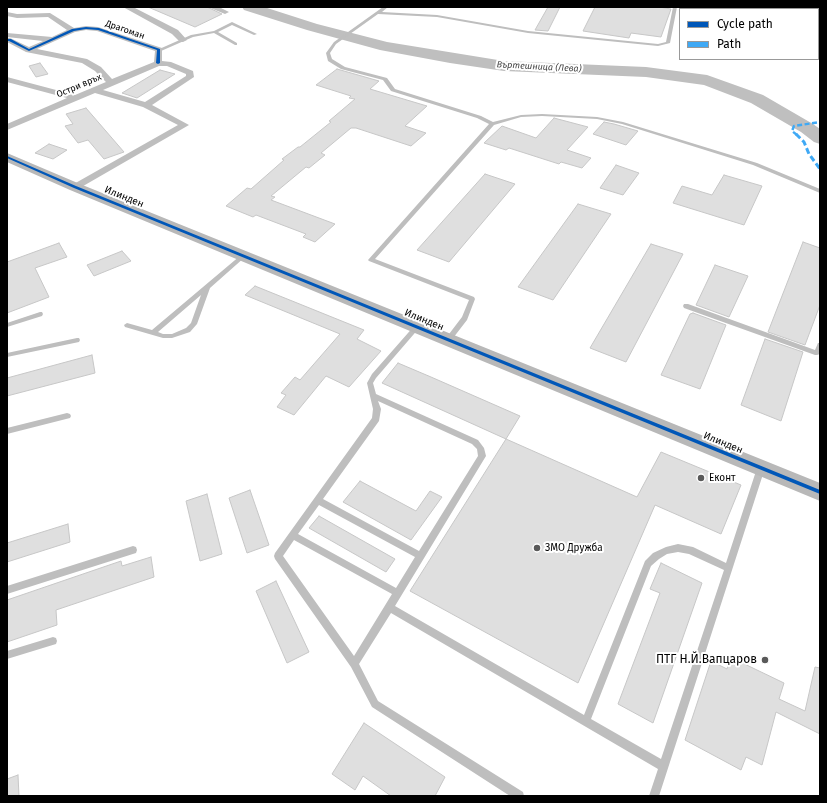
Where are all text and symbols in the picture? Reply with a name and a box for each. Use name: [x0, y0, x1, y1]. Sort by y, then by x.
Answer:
legend: [679, 8, 819, 60]
text: Cycle path: [717, 17, 773, 31]
street label: Драгоман: [104, 18, 146, 42]
text: Path: [717, 37, 741, 51]
water label: Въртешница (Лева): [496, 59, 582, 75]
street label: Остри връх: [55, 72, 103, 100]
street label: Илинден: [103, 184, 145, 210]
street label: Илинден: [403, 307, 445, 333]
street label: Илинден: [702, 430, 744, 456]
place label: Еконт: [709, 472, 736, 484]
marker: Еконт: [696, 473, 706, 483]
place label: ЗМО Дружба: [545, 542, 603, 554]
marker: ЗМО Дружба: [532, 543, 542, 553]
place label: ПТГ Н.Й.Вапцаров: [656, 653, 757, 667]
marker: ПТГ Н.Й.Вапцаров: [760, 655, 770, 665]

